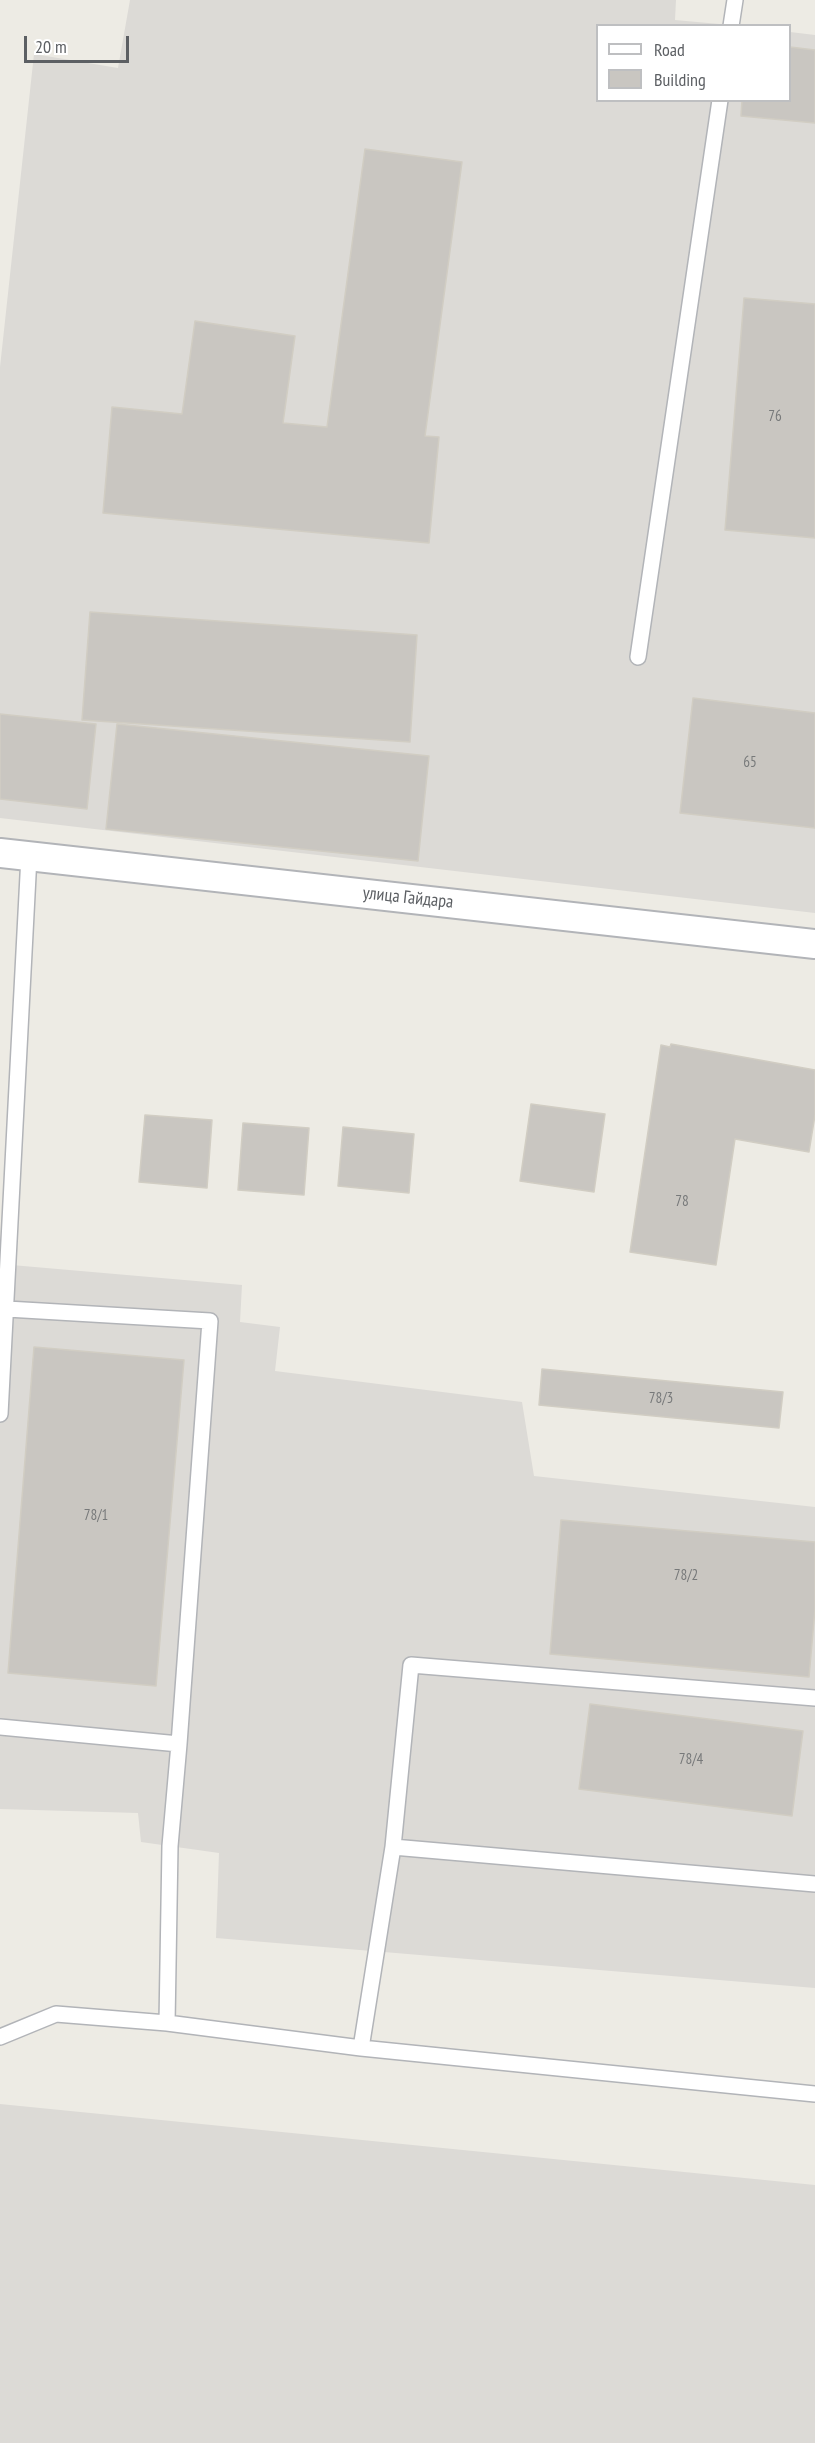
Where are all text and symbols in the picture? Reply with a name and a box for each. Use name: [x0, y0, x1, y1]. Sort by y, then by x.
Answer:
scale bar: [27, 24, 132, 62]
legend: [596, 24, 791, 102]
text: 20 m: [35, 35, 67, 58]
text: Road: [654, 38, 685, 61]
text: Building: [654, 68, 706, 91]
house number: 76: [768, 408, 782, 426]
house number: 65: [743, 754, 757, 772]
street label: улица Гайдара: [362, 883, 454, 913]
house number: 78: [675, 1193, 689, 1211]
house number: 78/3: [649, 1390, 673, 1408]
house number: 78/1: [84, 1507, 108, 1525]
house number: 78/2: [674, 1567, 698, 1585]
house number: 78/4: [679, 1751, 703, 1769]

